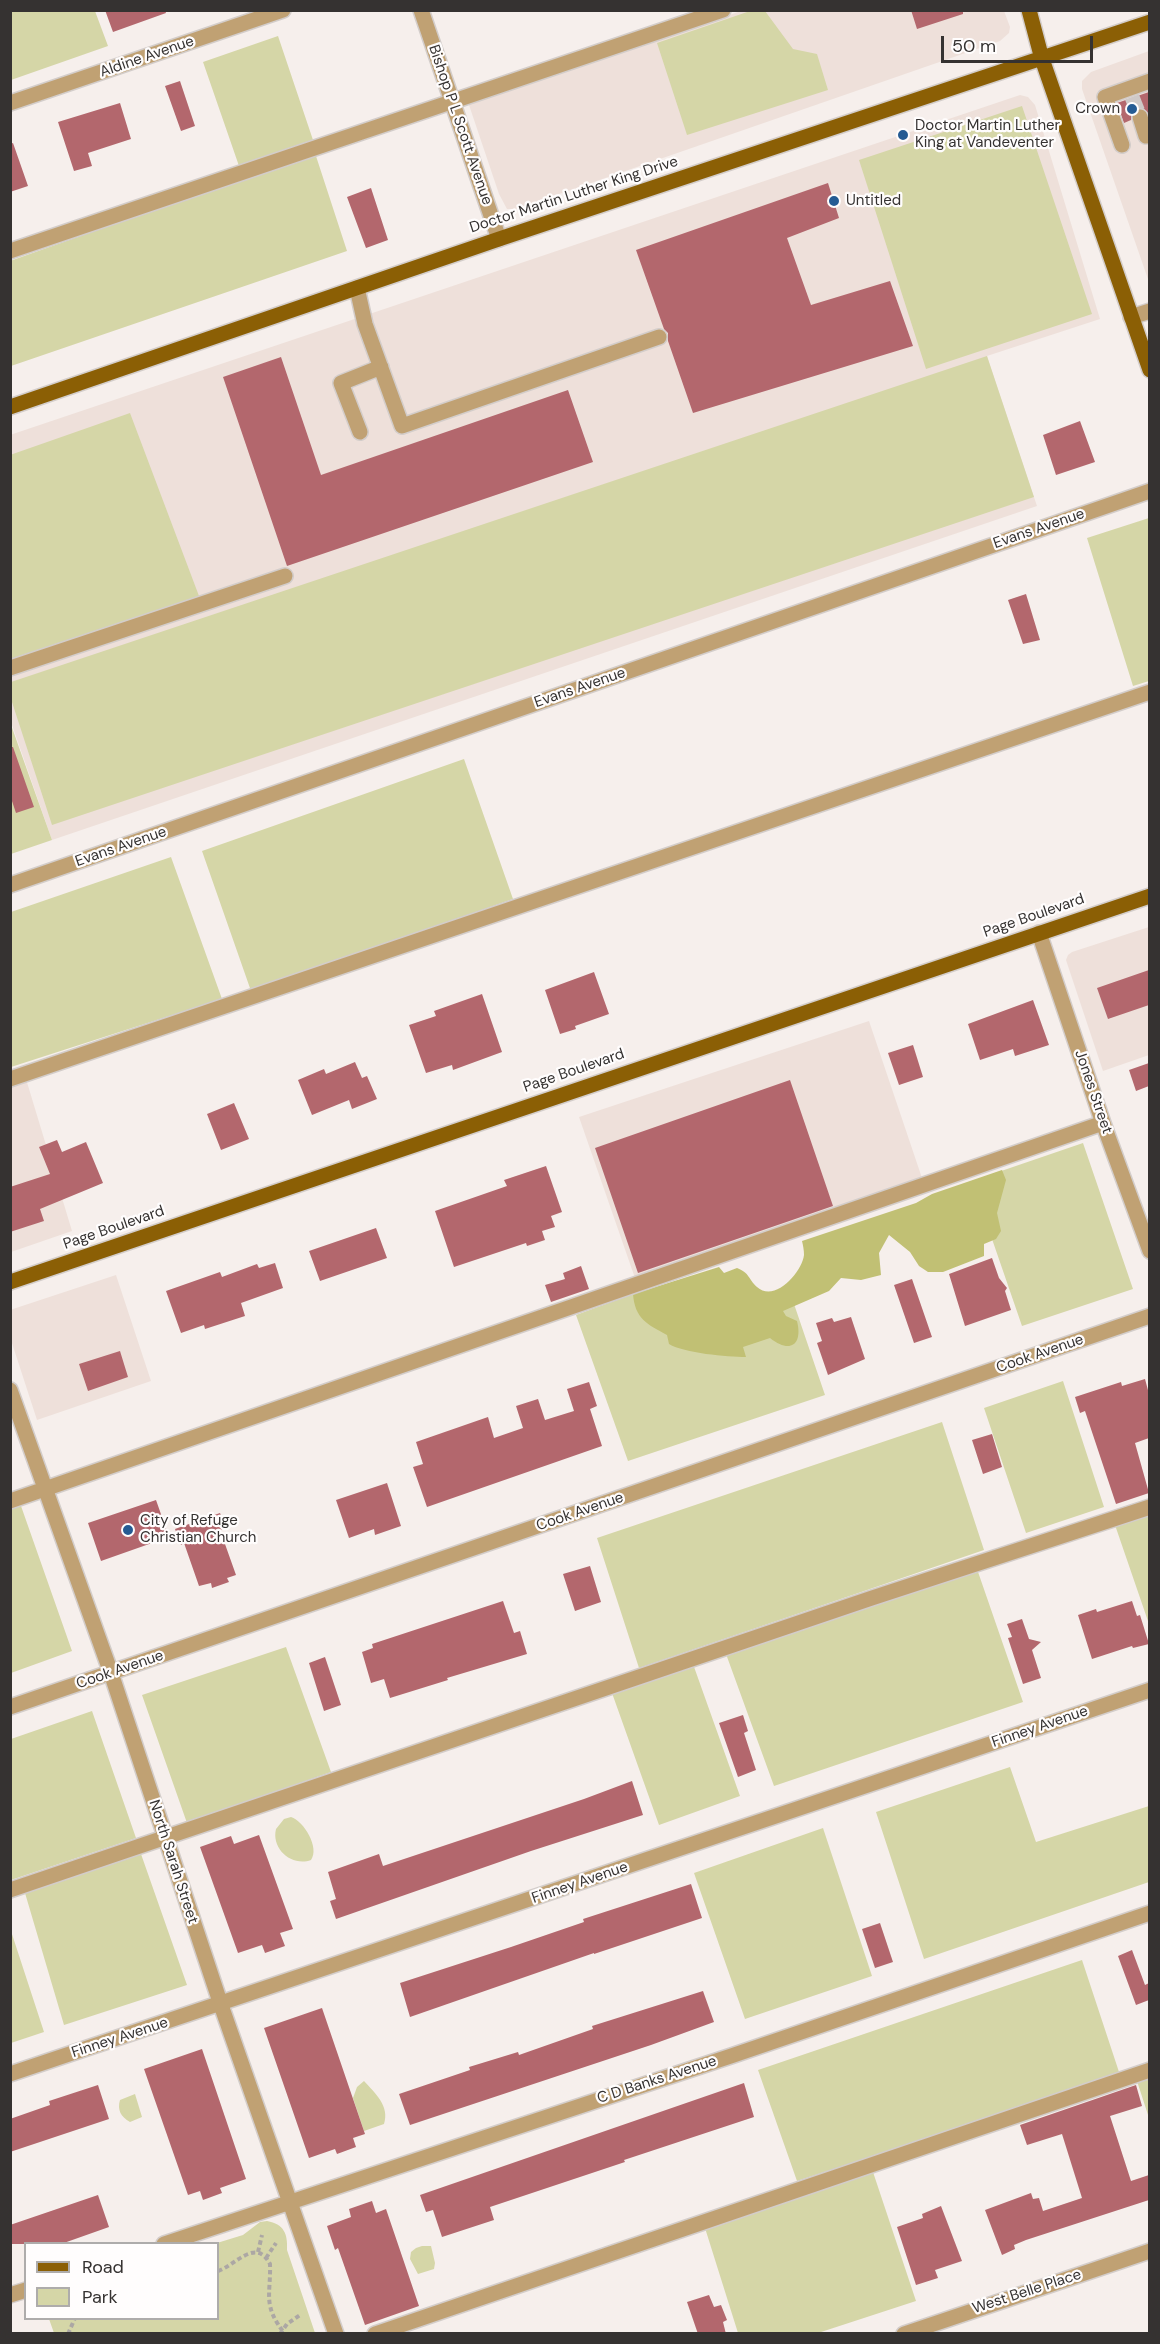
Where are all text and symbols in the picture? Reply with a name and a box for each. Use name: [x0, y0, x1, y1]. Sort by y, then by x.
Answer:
scale bar: [944, 24, 1096, 62]
street label: Aldine Avenue: [98, 32, 196, 82]
text: 50 m: [952, 34, 996, 58]
street label: Bishop P L Scott Avenue: [424, 43, 496, 207]
place label: Crown: [1075, 100, 1120, 118]
marker: Crown: [1125, 102, 1139, 116]
place label: Doctor Martin Luther King at Vandeventer: [915, 117, 1060, 152]
marker: Doctor Martin Luther King at Vandeventer: [896, 128, 910, 142]
street label: Doctor Martin Luther King Drive: [468, 153, 680, 237]
place label: Untitled: [846, 192, 901, 210]
marker: Untitled: [827, 194, 841, 208]
street label: Evans Avenue: [991, 505, 1087, 553]
street label: Evans Avenue: [532, 664, 628, 712]
street label: Evans Avenue: [73, 823, 169, 871]
street label: Page Boulevard: [981, 890, 1087, 942]
street label: Page Boulevard: [521, 1045, 627, 1097]
street label: Jones Street: [1070, 1048, 1116, 1136]
street label: Page Boulevard: [61, 1202, 167, 1254]
street label: Cook Avenue: [994, 1331, 1086, 1377]
street label: Cook Avenue: [534, 1489, 626, 1535]
place label: City of Refuge Christian Church: [140, 1512, 256, 1547]
marker: City of Refuge Christian Church: [121, 1523, 135, 1537]
street label: Cook Avenue: [74, 1647, 166, 1693]
street label: Finney Avenue: [990, 1702, 1090, 1752]
street label: North Sarah Street: [145, 1798, 201, 1926]
street label: Finney Avenue: [530, 1858, 630, 1908]
street label: Finney Avenue: [69, 2014, 171, 2062]
street label: C D Banks Avenue: [595, 2052, 719, 2108]
legend: [24, 2242, 219, 2320]
text: Road: [82, 2255, 124, 2279]
street label: West Belle Place: [970, 2266, 1084, 2318]
text: Park: [82, 2285, 118, 2309]

